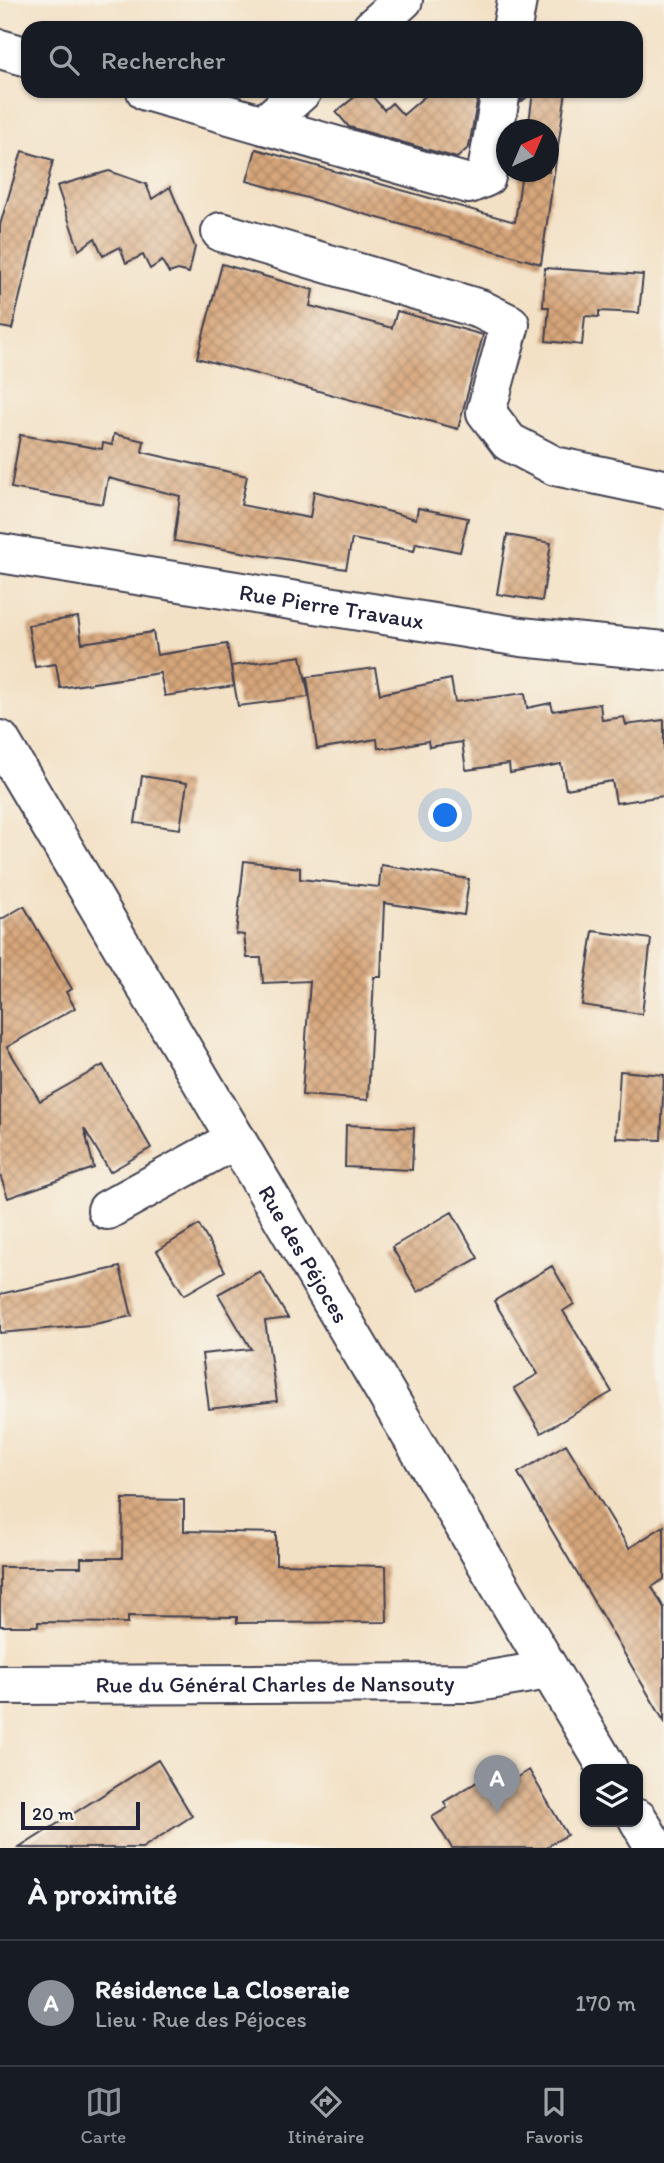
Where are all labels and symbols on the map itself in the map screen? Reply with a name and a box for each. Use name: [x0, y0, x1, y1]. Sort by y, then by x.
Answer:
north arrow: [496, 119, 559, 182]
street label: Rue Pierre Travaux: [237, 578, 426, 635]
your location: [428, 798, 462, 832]
street label: Rue des Péjoces: [252, 1180, 355, 1328]
street label: Rue du Général Charles de Nansouty: [95, 1669, 455, 1699]
pin: A: [474, 1755, 520, 1813]
scale bar: [21, 1799, 140, 1831]

